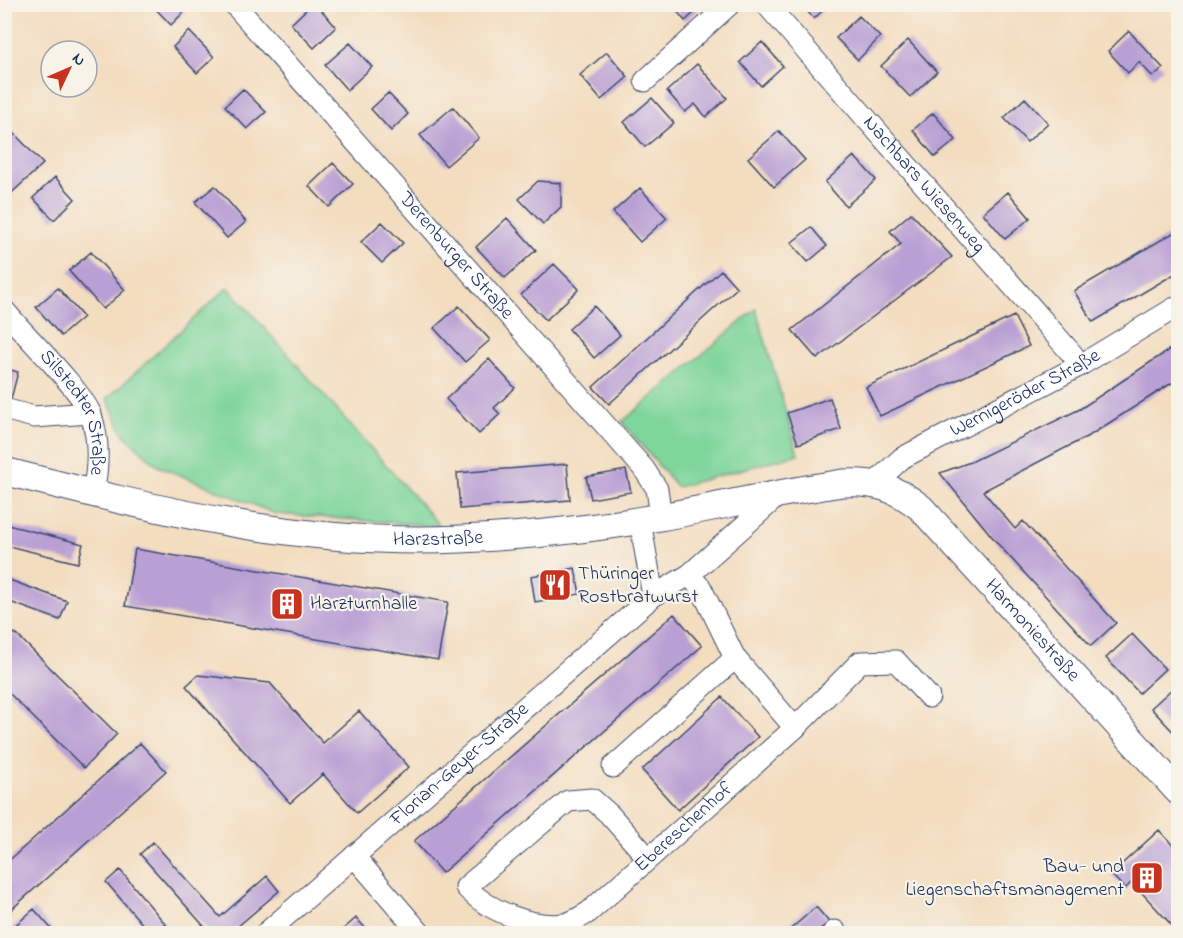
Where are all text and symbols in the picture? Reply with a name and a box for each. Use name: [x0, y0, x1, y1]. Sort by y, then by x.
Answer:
north arrow: [39, 39, 99, 99]
text: N: [66, 48, 91, 72]
street label: Nachbars Wiesenweg: [856, 109, 992, 261]
street label: Derenburger Straße: [391, 185, 521, 326]
street label: Wernigeröder Straße: [945, 342, 1106, 445]
street label: Silstedter Straße: [32, 343, 112, 477]
street label: Harzstraße: [393, 523, 484, 555]
place label: Thüringer Rostbratwurst: [578, 560, 699, 612]
restaurant icon: Thüringer Rostbratwurst: [537, 567, 573, 603]
street label: Harmoniestraße: [978, 572, 1087, 688]
building icon: Harzturnhalle: [269, 586, 305, 622]
place label: Harzturnhalle: [310, 590, 417, 619]
street label: Florian-Geyer-Straße: [383, 696, 535, 834]
street label: Ebereschenhof: [628, 775, 740, 879]
place label: Bau- und Liegenschaftsmanagement: [905, 853, 1124, 906]
building icon: Bau- und Liegenschaftsmanagement: [1129, 860, 1165, 896]

